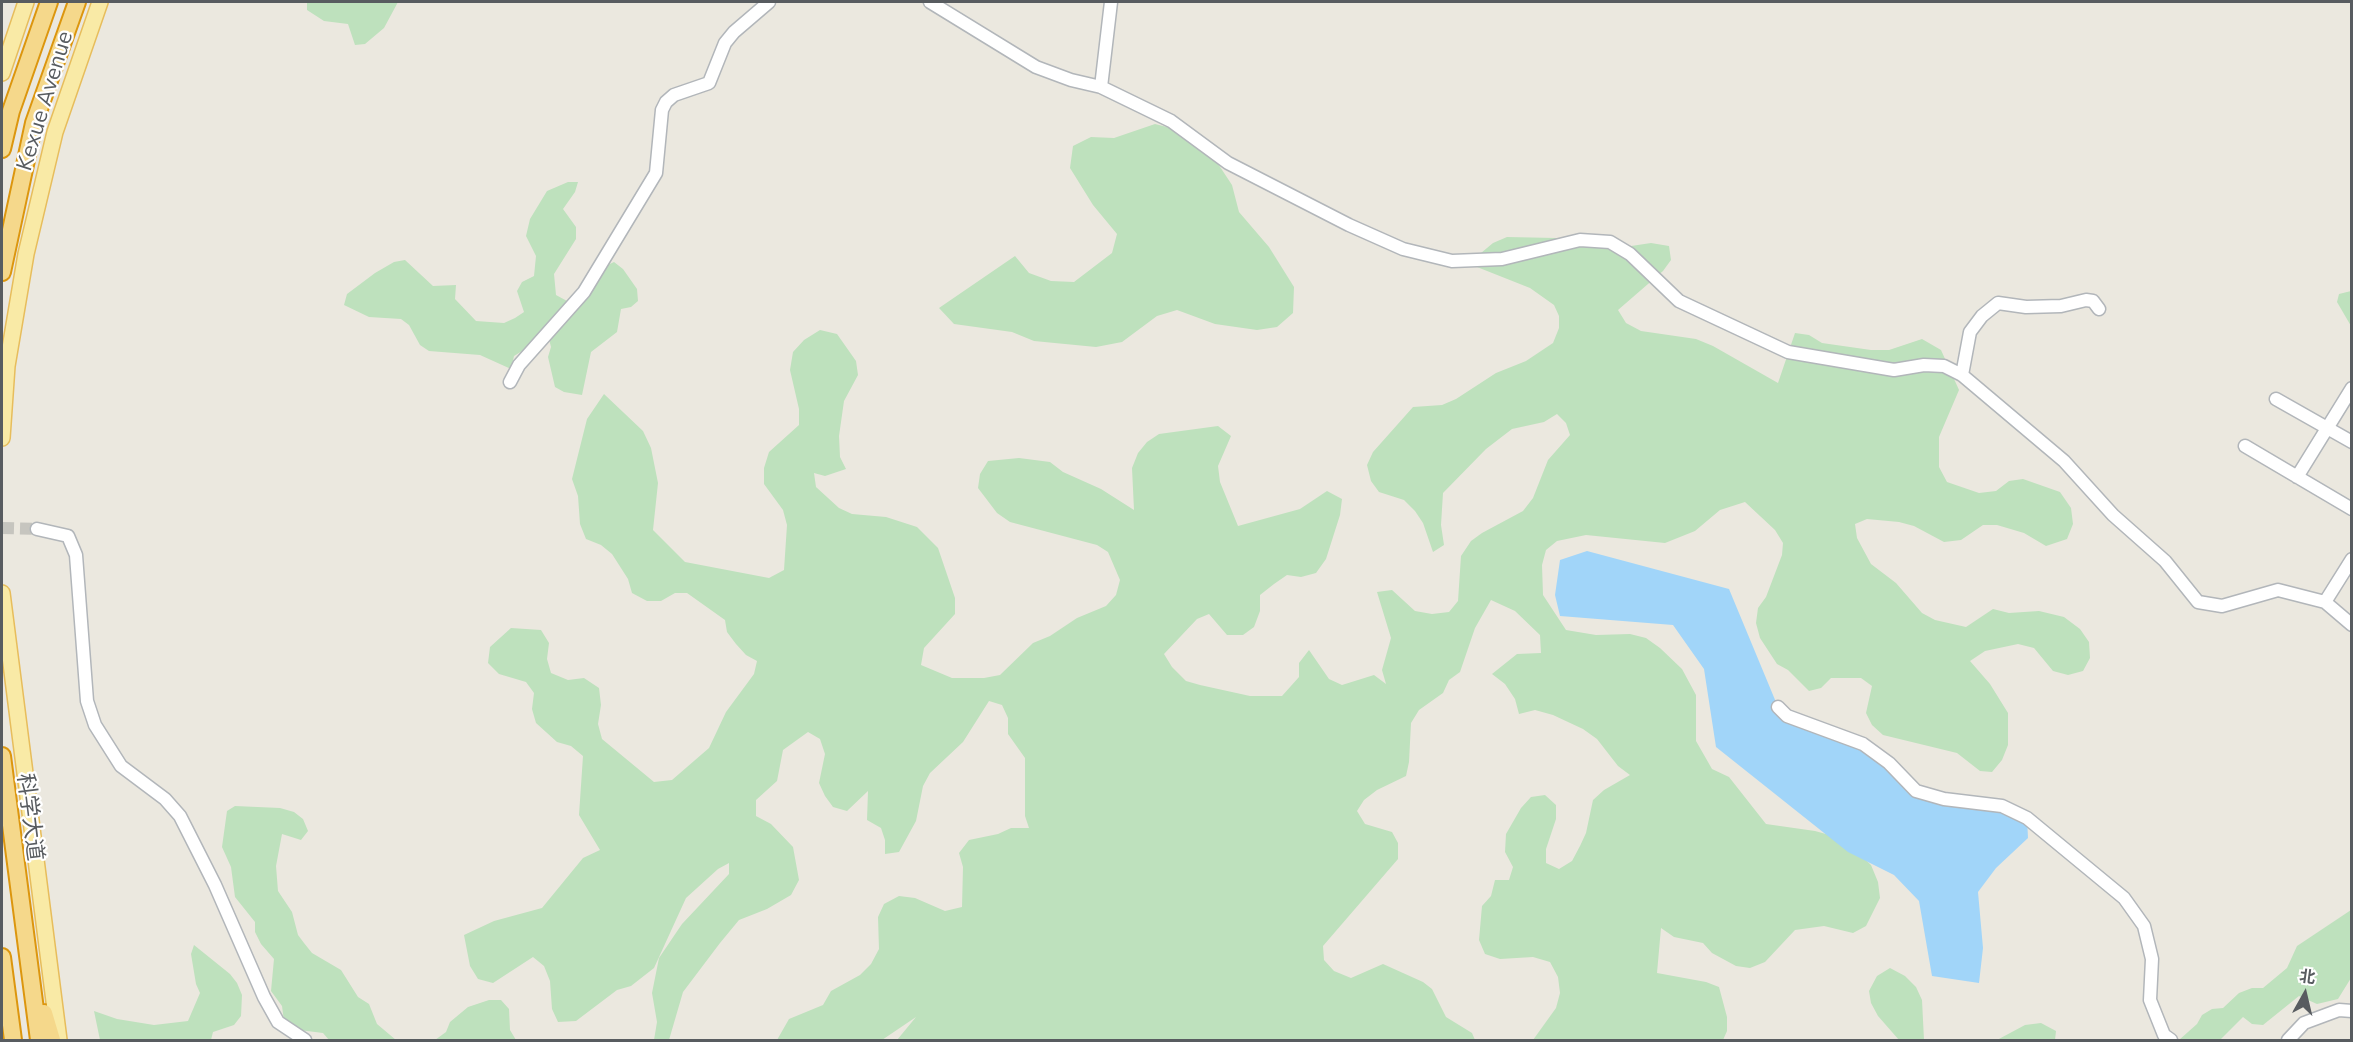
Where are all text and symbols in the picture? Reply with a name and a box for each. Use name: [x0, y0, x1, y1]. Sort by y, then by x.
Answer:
street label: Kexue Avenue: [11, 28, 79, 174]
street label: 科学大道: [12, 772, 48, 862]
north arrow: [2275, 964, 2335, 1024]
text: 北: [2298, 965, 2317, 987]

